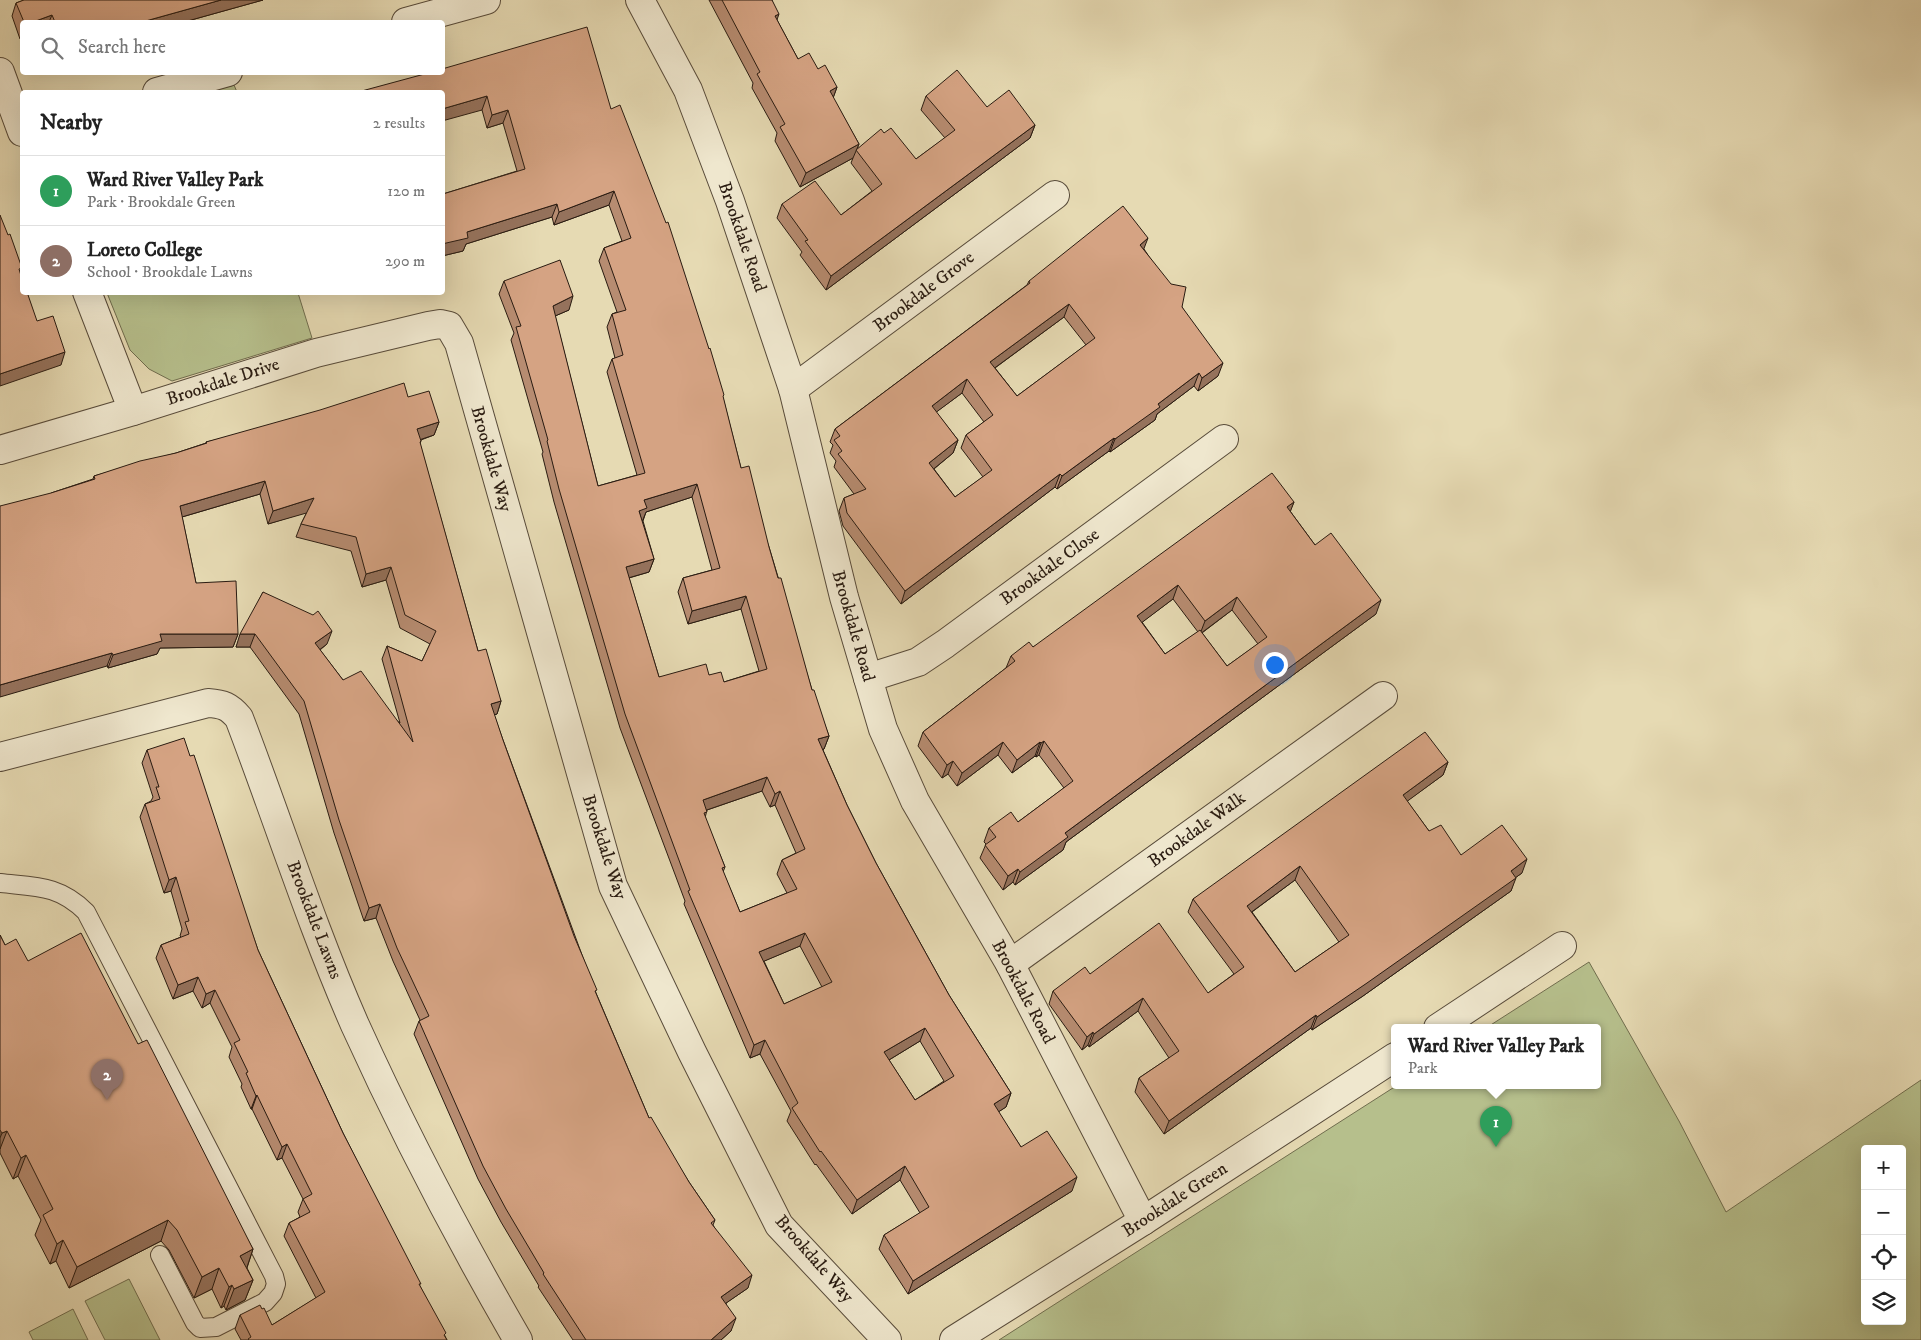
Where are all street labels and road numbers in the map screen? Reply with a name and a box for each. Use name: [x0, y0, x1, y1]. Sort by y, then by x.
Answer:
street label: Brookdale Road: [713, 179, 771, 295]
street label: Brookdale Grove: [869, 247, 979, 337]
street label: Brookdale Drive: [164, 353, 282, 411]
street label: Brookdale Way: [465, 404, 517, 515]
street label: Brookdale Close: [996, 524, 1104, 610]
street label: Brookdale Road: [827, 568, 879, 684]
street label: Brookdale Walk: [1144, 787, 1250, 873]
street label: Brookdale Way: [577, 792, 631, 903]
street label: Brookdale Lawns: [281, 858, 347, 982]
street label: Brookdale Road: [986, 936, 1060, 1048]
street label: Brookdale Green: [1118, 1157, 1232, 1242]
street label: Brookdale Way: [770, 1211, 858, 1308]

